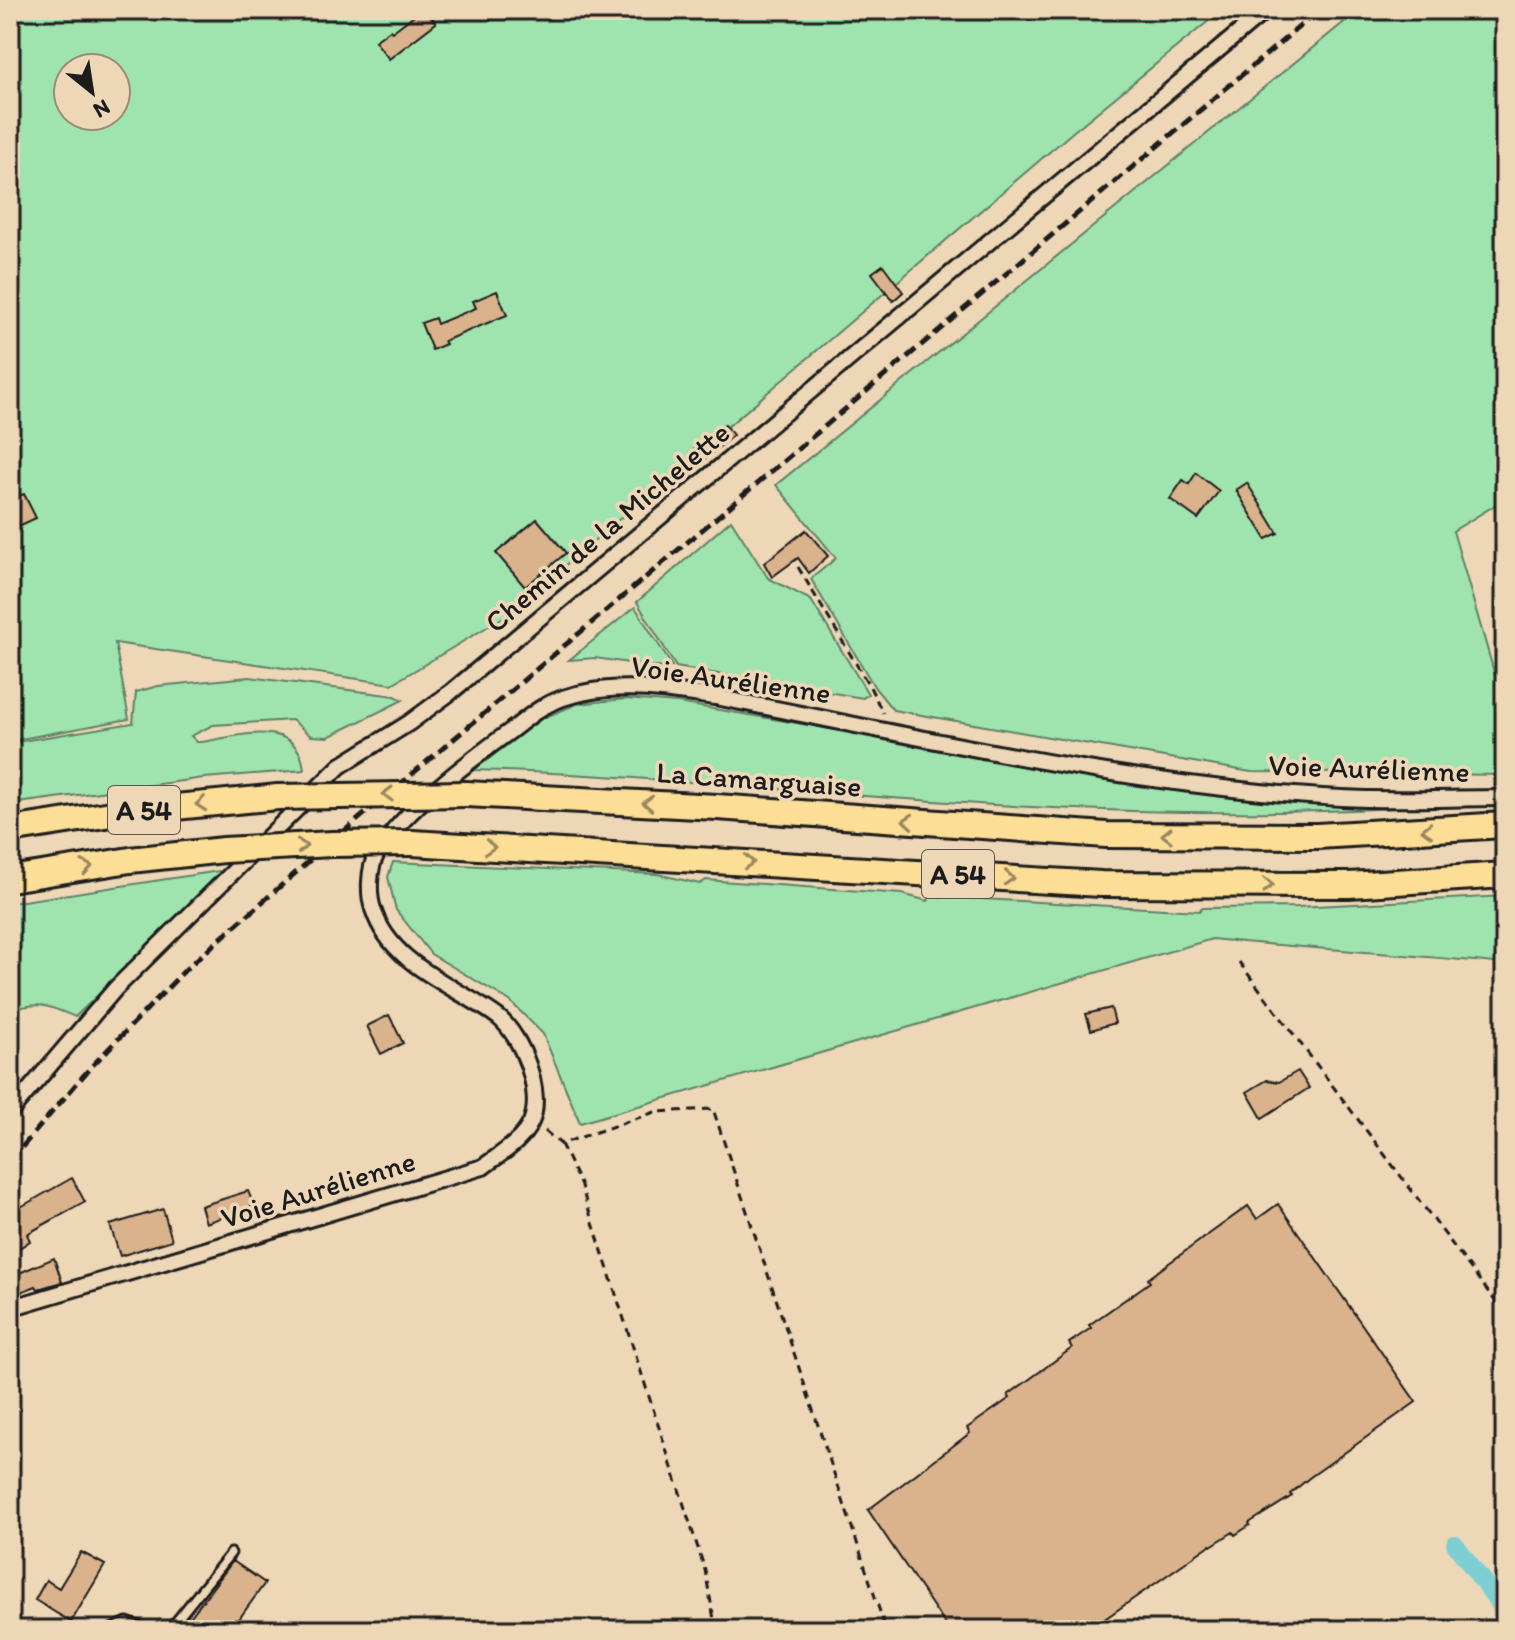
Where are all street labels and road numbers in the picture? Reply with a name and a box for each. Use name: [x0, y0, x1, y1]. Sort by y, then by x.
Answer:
street label: Chemin de la Michelette: [477, 414, 737, 640]
street label: Voie Aurélienne: [629, 647, 833, 711]
street label: Voie Aurélienne: [1268, 746, 1470, 790]
street label: La Camarguaise: [655, 753, 863, 805]
road number: A 54: [108, 786, 180, 834]
road number: A 54: [922, 850, 994, 898]
street label: Voie Aurélienne: [216, 1142, 420, 1236]

